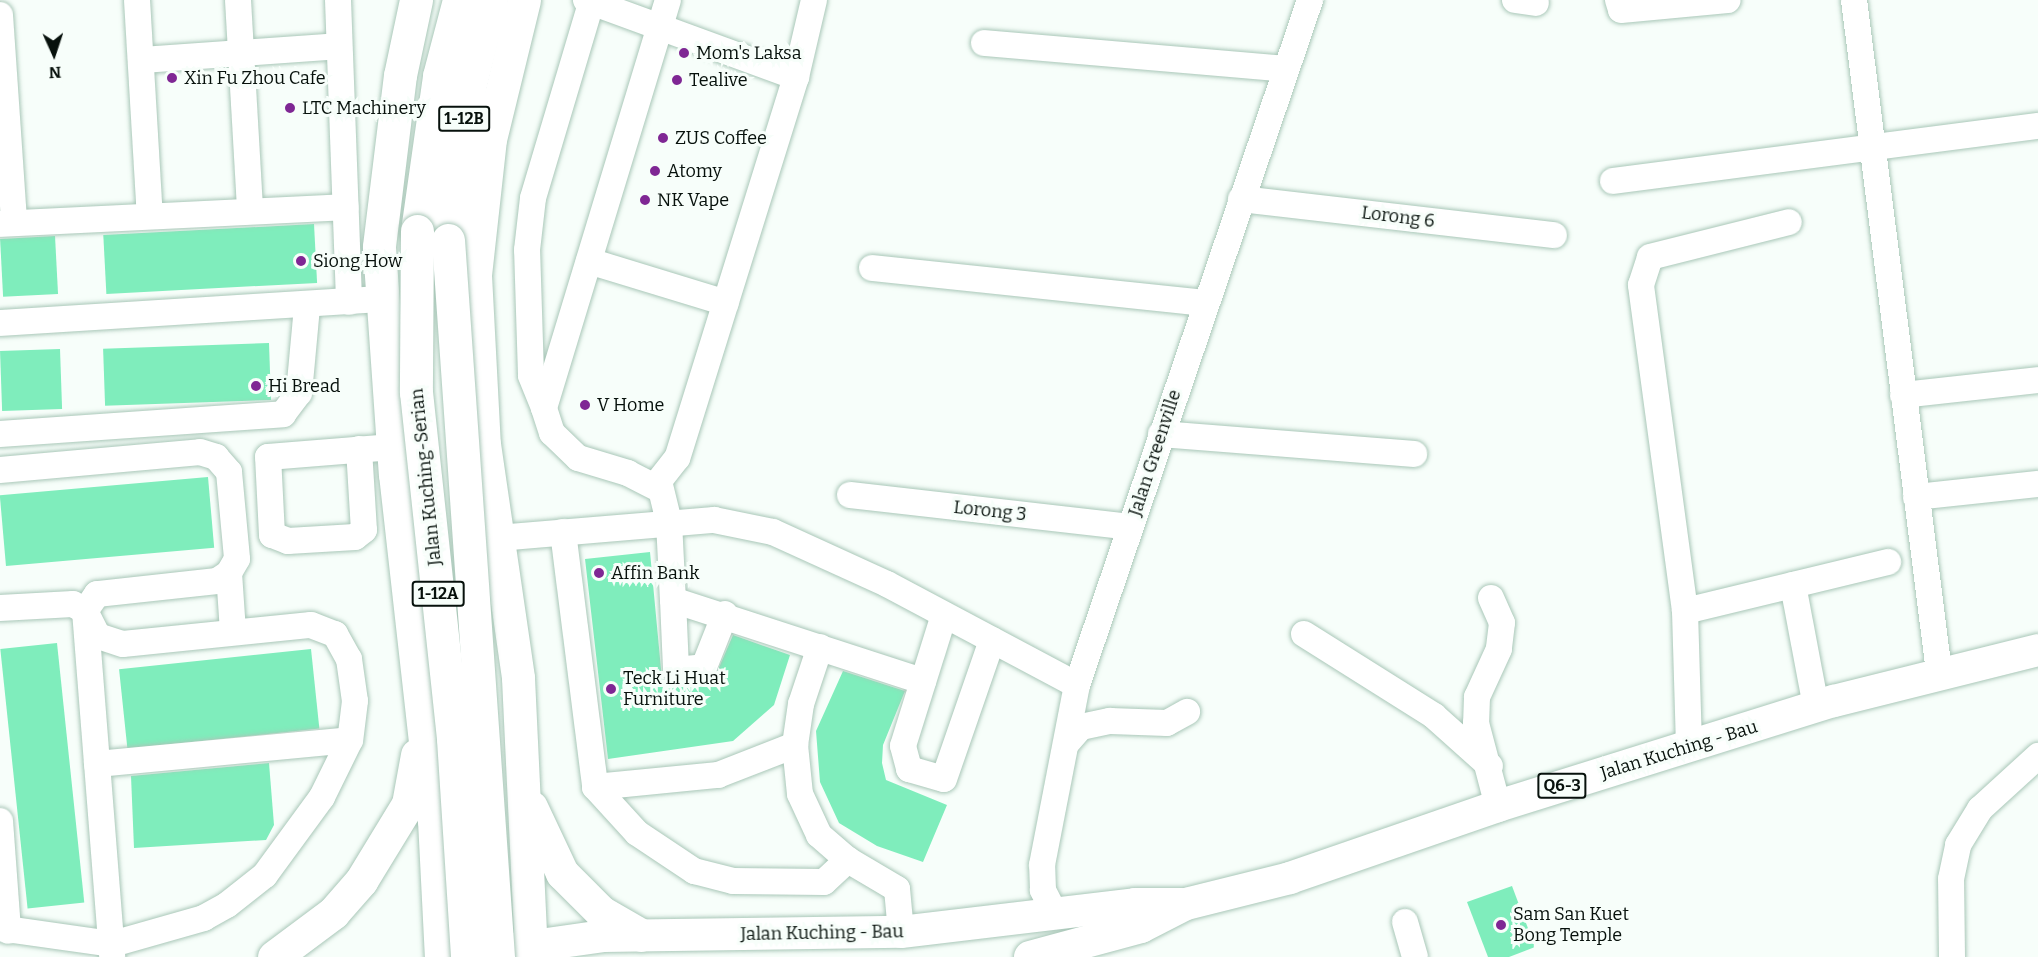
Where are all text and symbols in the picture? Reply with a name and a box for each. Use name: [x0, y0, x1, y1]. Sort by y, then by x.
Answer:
north arrow: [24, 24, 84, 84]
place label: Mom's Laksa: [696, 42, 801, 64]
marker: Mom's Laksa: [677, 46, 691, 60]
text: N: [48, 63, 62, 82]
place label: Xin Fu Zhou Cafe: [184, 67, 326, 89]
place label: Tealive: [689, 69, 748, 91]
marker: Xin Fu Zhou Cafe: [165, 71, 179, 85]
marker: Tealive: [670, 73, 684, 87]
place label: LTC Machinery: [302, 97, 426, 119]
marker: LTC Machinery: [283, 101, 297, 115]
road number: 1-12B: [437, 106, 491, 132]
place label: ZUS Coffee: [675, 127, 767, 149]
marker: ZUS Coffee: [656, 131, 670, 145]
place label: Atomy: [667, 160, 722, 182]
marker: Atomy: [648, 164, 662, 178]
place label: NK Vape: [657, 189, 729, 211]
marker: NK Vape: [638, 193, 652, 207]
street label: Lorong 6: [1360, 202, 1436, 232]
place label: Siong How: [313, 250, 402, 272]
marker: Siong How: [294, 254, 308, 268]
place label: Hi Bread: [268, 375, 340, 397]
marker: Hi Bread: [249, 379, 263, 393]
street label: Jalan Kuching-Serian: [406, 387, 446, 567]
street label: Jalan Greenville: [1124, 387, 1186, 519]
place label: V Home: [597, 394, 664, 416]
marker: V Home: [578, 398, 592, 412]
street label: Lorong 3: [952, 496, 1028, 526]
place label: Affin Bank: [611, 562, 699, 584]
marker: Affin Bank: [592, 566, 606, 580]
road number: 1-12A: [411, 581, 465, 607]
place label: Teck Li Huat Furniture: [623, 668, 726, 710]
marker: Teck Li Huat Furniture: [604, 682, 618, 696]
street label: Jalan Kuching - Bau: [1598, 716, 1760, 784]
road number: Q6-3: [1536, 773, 1588, 799]
place label: Sam San Kuet Bong Temple: [1513, 904, 1629, 946]
marker: Sam San Kuet Bong Temple: [1494, 918, 1508, 932]
street label: Jalan Kuching - Bau: [740, 921, 904, 945]

